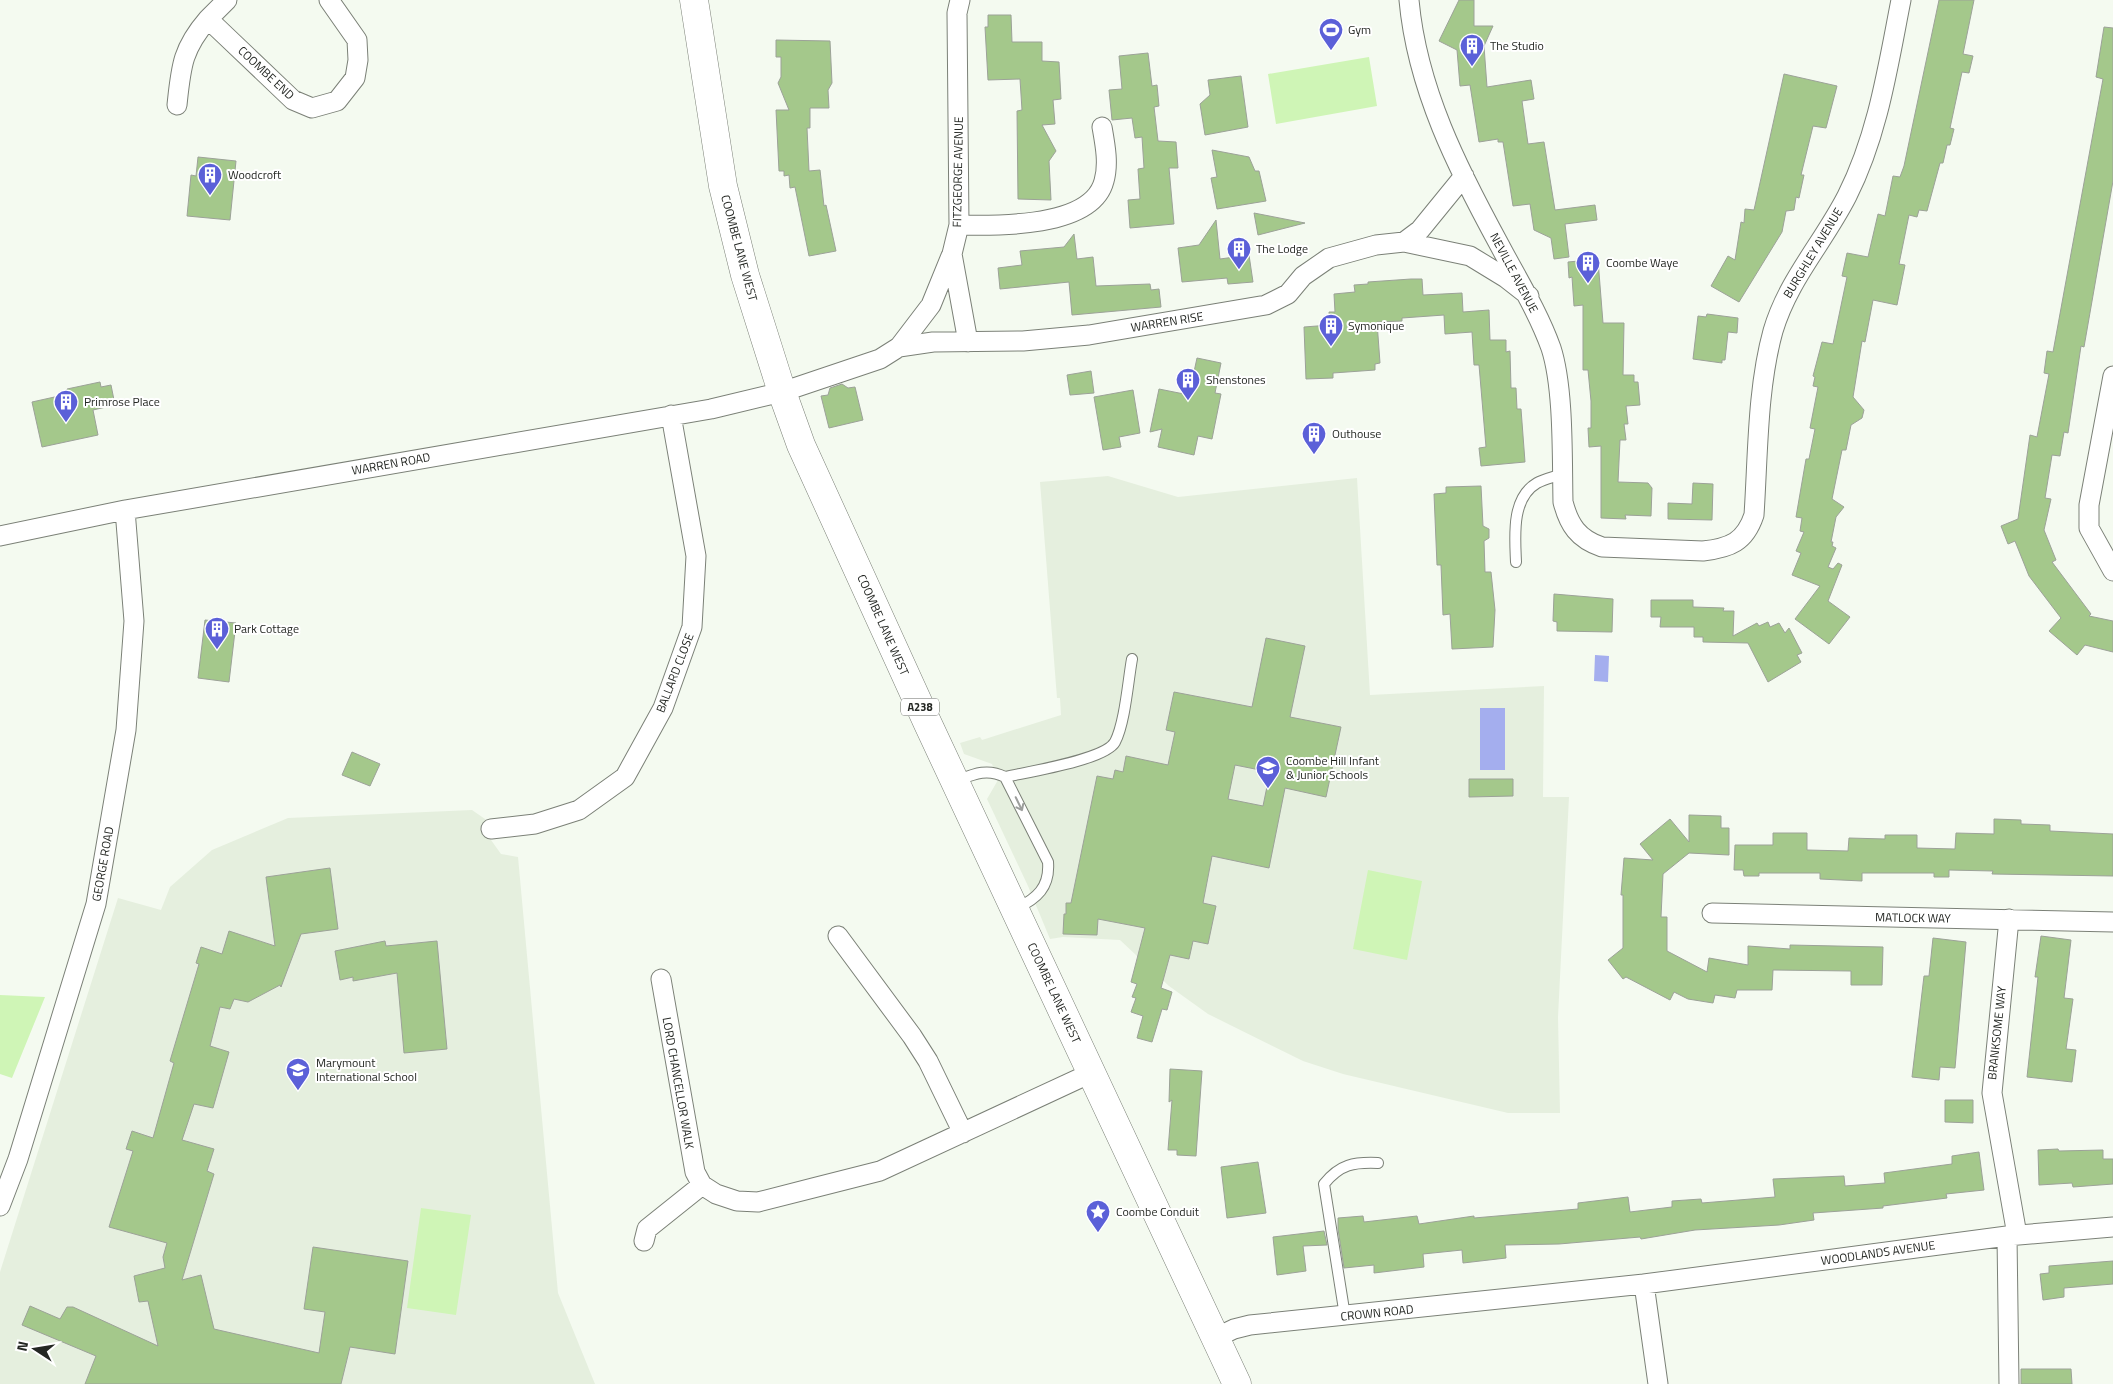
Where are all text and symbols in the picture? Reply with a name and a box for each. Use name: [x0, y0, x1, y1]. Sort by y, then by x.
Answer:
sports icon: Gym: [1318, 17, 1344, 51]
place label: Gym: [1348, 20, 1371, 39]
building icon: The Studio: [1459, 33, 1485, 67]
place label: The Studio: [1490, 36, 1544, 55]
street label: COOMBE END: [234, 41, 299, 104]
street label: FITZGEORGE AVENUE: [947, 116, 968, 228]
building icon: Woodcroft: [197, 162, 223, 196]
place label: Woodcroft: [228, 165, 282, 184]
street label: COOMBE LANE WEST: [716, 193, 763, 304]
street label: BURGHLEY AVENUE: [1778, 204, 1847, 302]
street label: NEVILLE AVENUE: [1485, 229, 1544, 317]
building icon: The Lodge: [1226, 236, 1252, 270]
place label: The Lodge: [1256, 239, 1308, 258]
building icon: Coombe Waye: [1575, 250, 1601, 284]
place label: Coombe Waye: [1606, 253, 1678, 272]
street label: WARREN RISE: [1129, 306, 1205, 337]
building icon: Symonique: [1318, 313, 1344, 347]
place label: Symonique: [1348, 316, 1404, 335]
building icon: Shenstones: [1175, 367, 1201, 401]
place label: Shenstones: [1206, 370, 1266, 389]
building icon: Primrose Place: [53, 389, 79, 423]
place label: Primrose Place: [84, 392, 160, 411]
building icon: Outhouse: [1301, 421, 1327, 455]
place label: Outhouse: [1332, 424, 1381, 443]
street label: WARREN ROAD: [350, 447, 432, 480]
street label: COOMBE LANE WEST: [853, 571, 915, 679]
building icon: Park Cottage: [204, 616, 230, 650]
place label: Park Cottage: [234, 619, 299, 638]
street label: BALLARD CLOSE: [651, 630, 699, 715]
road number: A238: [901, 699, 939, 716]
place label: Coombe Hill Infant & Junior Schools: [1286, 751, 1380, 784]
school or university icon: Coombe Hill Infant & Junior Schools: [1255, 755, 1281, 789]
one-way arrow: [1015, 796, 1024, 811]
street label: GEORGE ROAD: [87, 825, 119, 903]
street label: MATLOCK WAY: [1875, 907, 1952, 928]
street label: COOMBE LANE WEST: [1023, 939, 1086, 1047]
street label: BRANKSOME WAY: [1982, 985, 2011, 1081]
street label: LORD CHANCELLOR WALK: [658, 1015, 699, 1150]
place label: Marymount International School: [316, 1053, 417, 1086]
school or university icon: Marymount International School: [285, 1057, 311, 1091]
place icon: Coombe Conduit: [1085, 1199, 1111, 1233]
place label: Coombe Conduit: [1116, 1202, 1200, 1221]
street label: WOODLANDS AVENUE: [1820, 1235, 1937, 1270]
street label: CROWN ROAD: [1340, 1299, 1415, 1326]
north arrow: [10, 1324, 60, 1374]
text: N: [11, 1339, 33, 1353]

